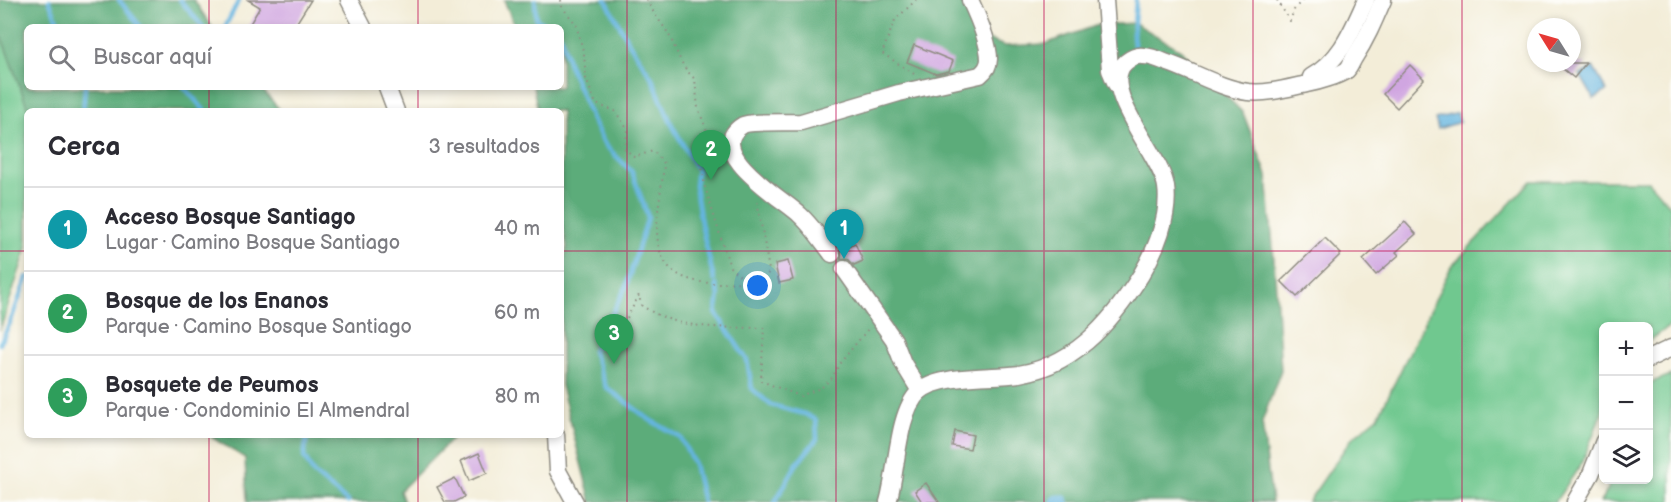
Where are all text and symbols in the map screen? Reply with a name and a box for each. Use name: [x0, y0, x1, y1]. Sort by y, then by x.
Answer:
north arrow: [1527, 18, 1581, 72]
search box: [24, 24, 564, 90]
icon: search: [45, 41, 78, 74]
text: Buscar aquí: [93, 44, 212, 71]
pin: 2: [692, 130, 730, 180]
text: Cerca: [48, 132, 120, 163]
text: 3 resultados: [429, 135, 540, 159]
text: Acceso Bosque Santiago: [105, 204, 356, 231]
pin: 1: [824, 210, 864, 259]
text: 1: [63, 217, 72, 241]
text: 40 m: [494, 217, 540, 241]
text: Lugar · Camino Bosque Santiago: [105, 231, 400, 255]
your location: [743, 271, 772, 300]
text: Bosque de los Enanos: [105, 288, 329, 315]
text: 2: [62, 301, 73, 325]
text: 60 m: [494, 301, 540, 325]
pin: 3: [594, 314, 634, 364]
text: Parque · Camino Bosque Santiago: [105, 315, 412, 339]
map controls: [1599, 322, 1653, 484]
button: +: [1599, 322, 1653, 376]
text: Bosquete de Peumos: [105, 372, 318, 399]
button: −: [1599, 376, 1653, 430]
text: 3: [62, 385, 73, 409]
text: 80 m: [495, 385, 540, 409]
text: Parque · Condominio El Almendral: [105, 399, 410, 423]
button: layers: [1599, 430, 1653, 484]

